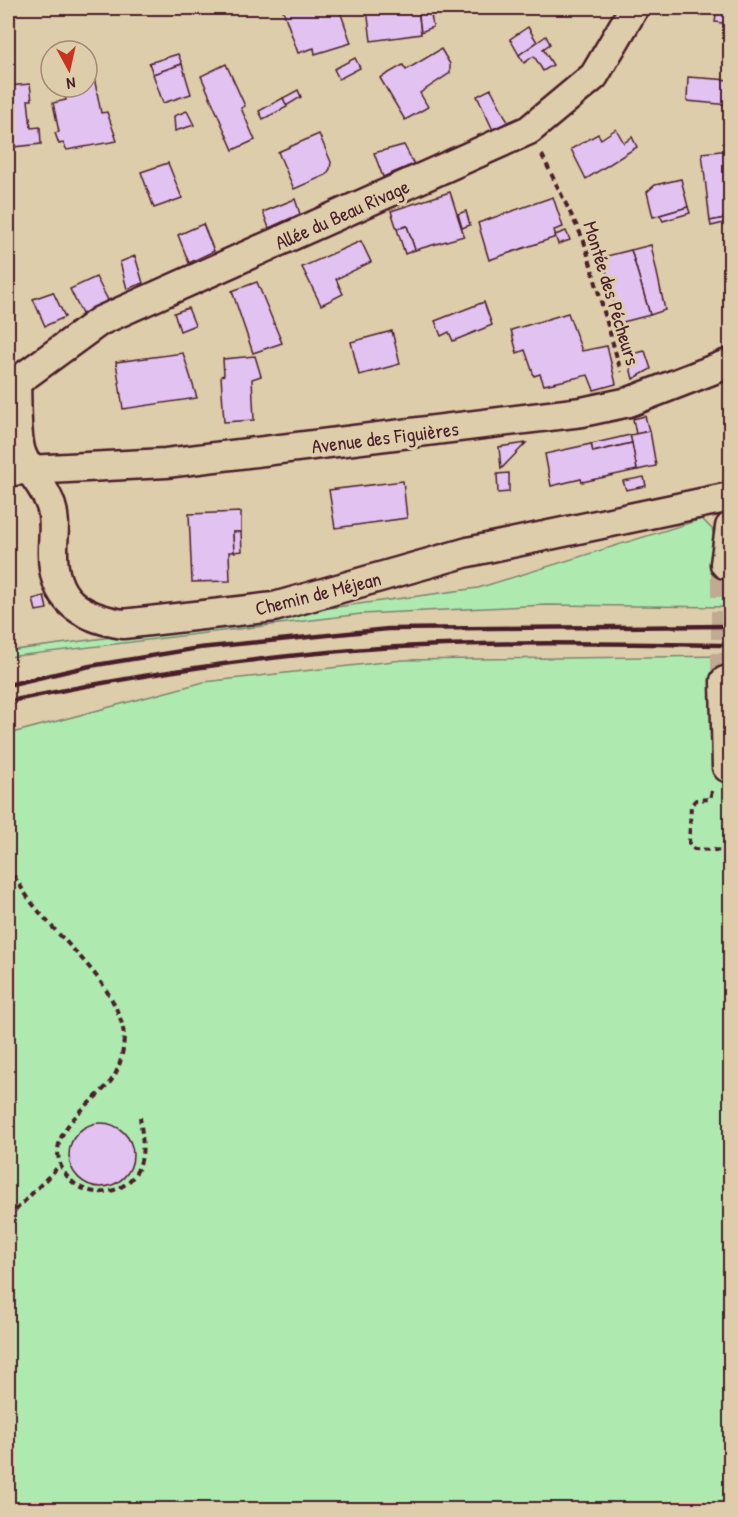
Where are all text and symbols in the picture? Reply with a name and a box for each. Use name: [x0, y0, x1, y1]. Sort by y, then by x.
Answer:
north arrow: [39, 39, 99, 99]
text: N: [65, 72, 77, 95]
street label: Allée du Beau Rivage: [271, 172, 413, 256]
street label: Montée des Pécheurs: [577, 218, 647, 369]
street label: Avenue des Figuières: [310, 415, 460, 459]
street label: Chemin de Méjean: [252, 564, 384, 622]

